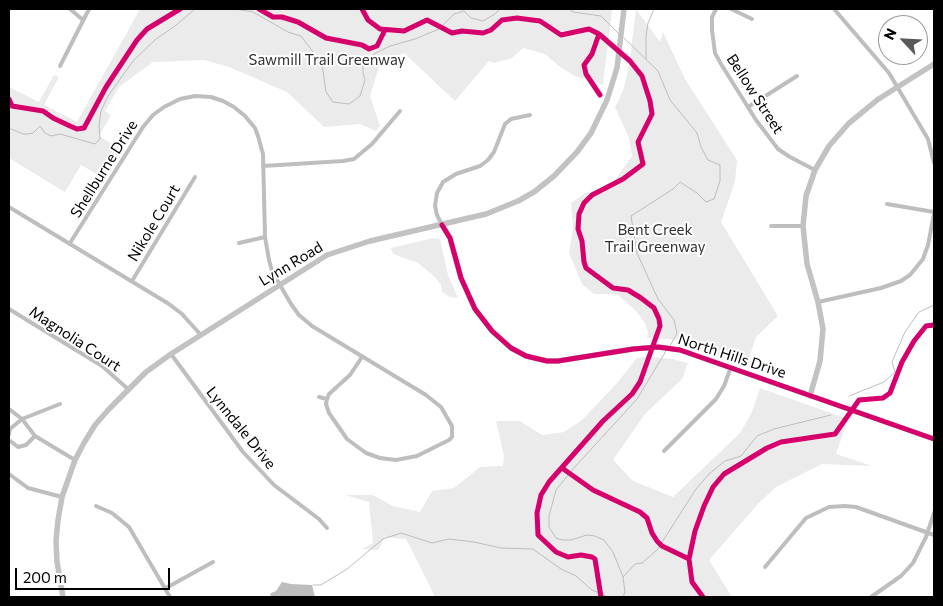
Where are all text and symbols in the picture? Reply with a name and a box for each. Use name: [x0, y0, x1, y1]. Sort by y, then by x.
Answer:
north arrow: [878, 15, 928, 65]
text: N: [880, 26, 900, 42]
park label: Sawmill Trail Greenway: [249, 51, 405, 69]
street label: Bellow Street: [723, 51, 787, 137]
street label: Shellburne Drive: [67, 117, 141, 221]
street label: Nikole Court: [124, 181, 184, 265]
park label: Bent Creek Trail Greenway: [605, 221, 705, 256]
street label: Lynn Road: [256, 238, 326, 290]
street label: Magnolia Court: [26, 303, 124, 375]
street label: North Hills Drive: [676, 330, 788, 382]
street label: Lynndale Drive: [202, 383, 280, 473]
scale bar: [18, 558, 172, 590]
text: 200 m: [23, 568, 67, 586]

